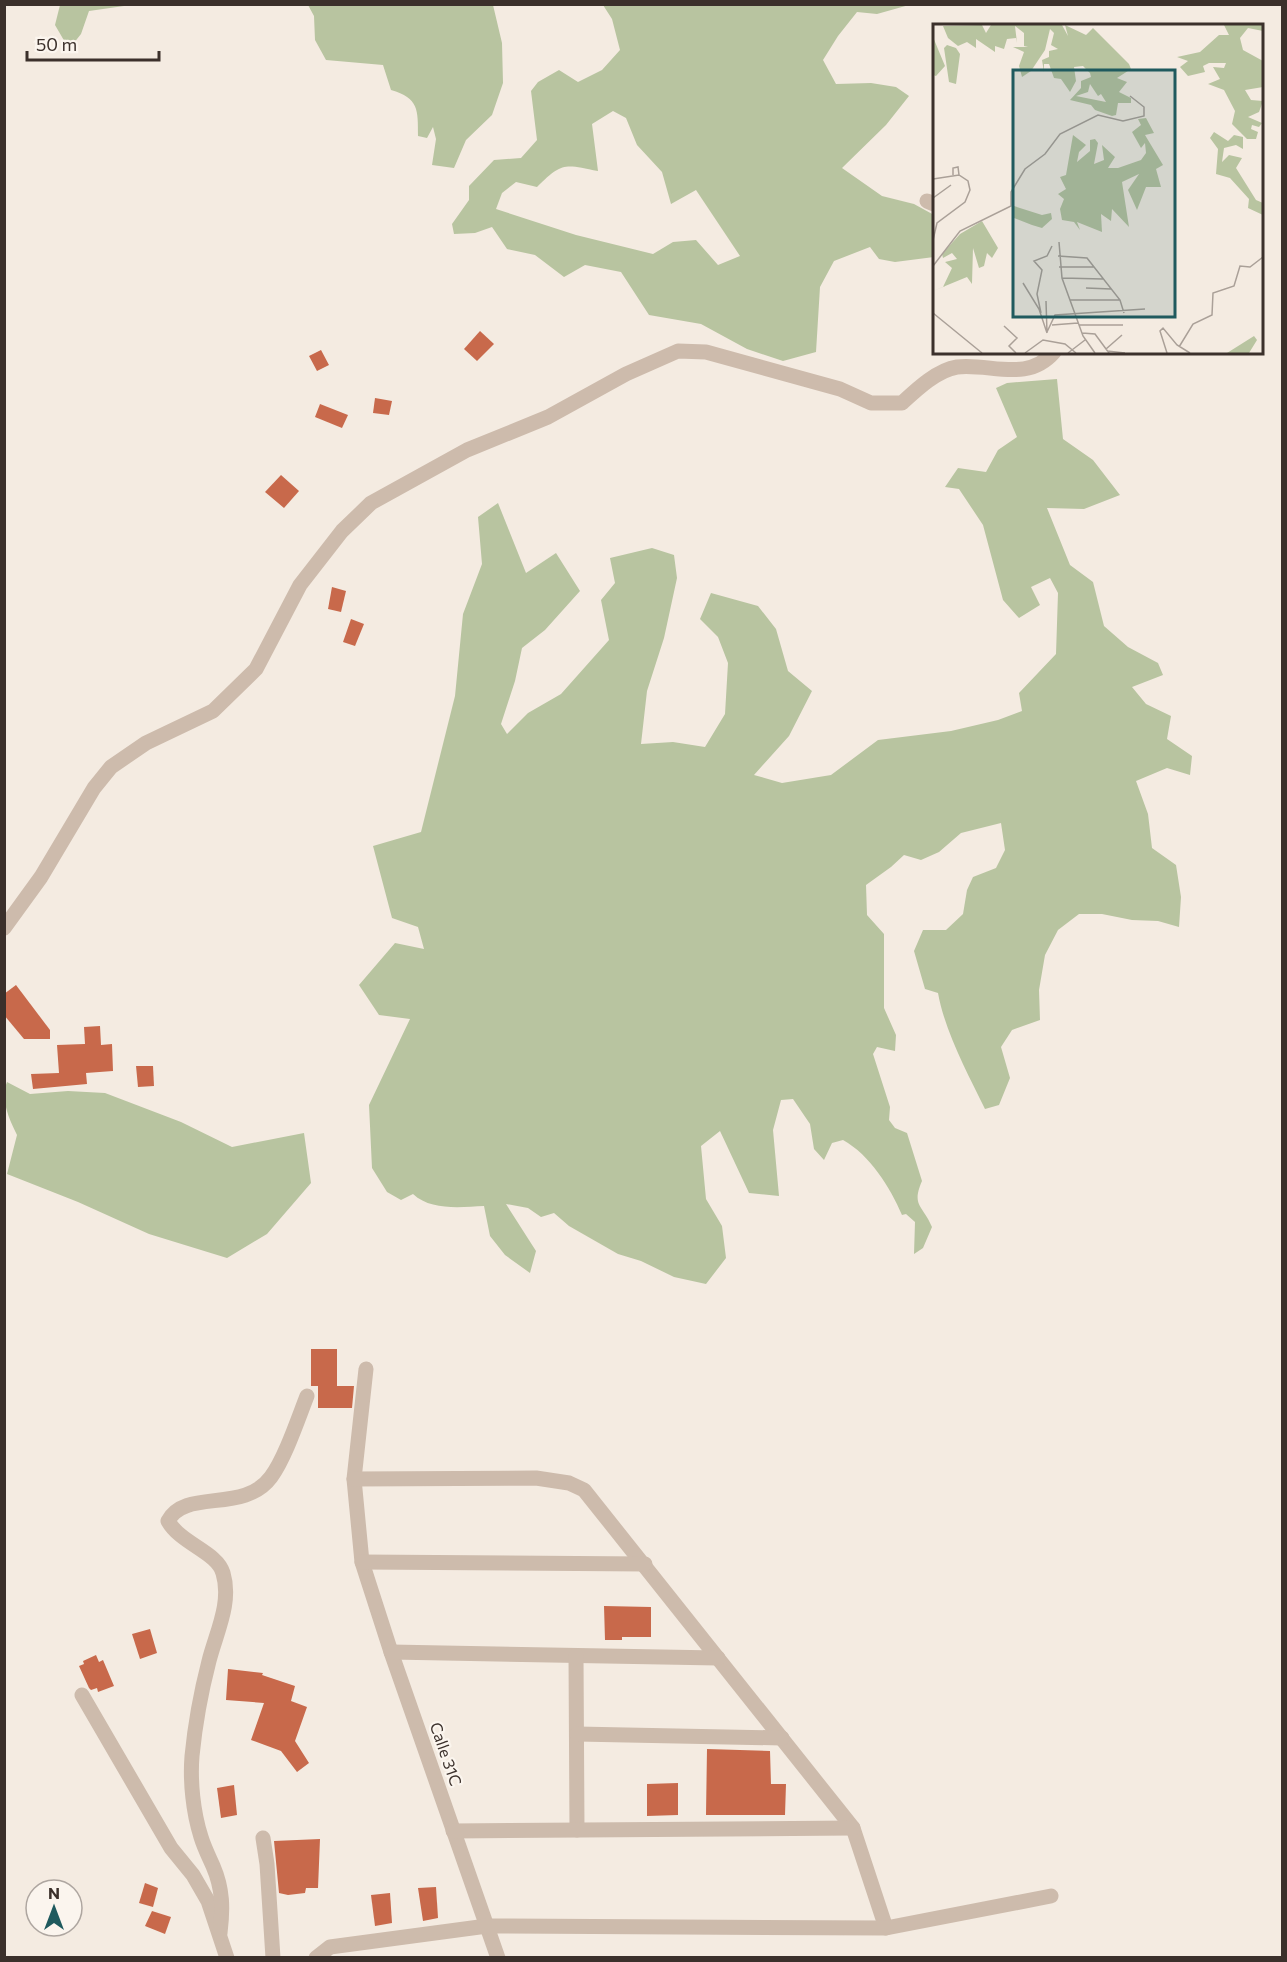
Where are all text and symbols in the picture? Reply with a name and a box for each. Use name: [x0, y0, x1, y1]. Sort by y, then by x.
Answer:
scale bar: [27, 24, 159, 62]
inset map: [933, 24, 1263, 354]
text: 50 m: [36, 33, 77, 55]
street label: Calle 31C: [427, 1720, 466, 1788]
north arrow: [24, 1878, 84, 1938]
text: N: [48, 1883, 60, 1902]

